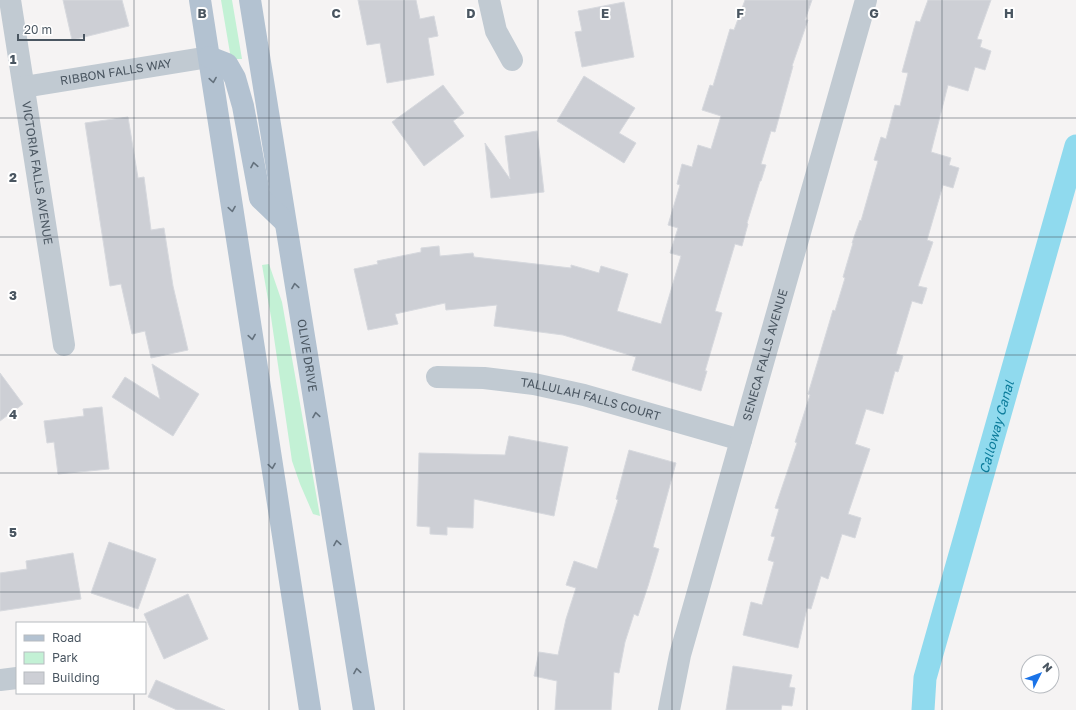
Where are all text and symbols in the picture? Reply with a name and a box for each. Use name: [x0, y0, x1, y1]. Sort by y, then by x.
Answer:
text: B: [197, 5, 207, 21]
text: C: [331, 5, 341, 21]
text: D: [466, 5, 476, 21]
text: E: [601, 5, 609, 21]
text: F: [736, 5, 744, 21]
text: G: [869, 5, 879, 21]
text: H: [1004, 5, 1014, 21]
scale bar: [18, 16, 84, 42]
text: 20 m: [24, 22, 52, 37]
text: 1: [10, 51, 17, 67]
street label: RIBBON FALLS WAY: [59, 55, 173, 88]
one-way arrow: [208, 77, 216, 83]
street label: VICTORIA FALLS AVENUE: [19, 100, 56, 246]
one-way arrow: [250, 161, 259, 168]
text: 2: [9, 169, 17, 185]
one-way arrow: [227, 205, 236, 212]
one-way arrow: [291, 283, 300, 290]
text: 3: [9, 287, 17, 303]
street label: SENECA FALLS AVENUE: [739, 287, 791, 423]
street label: OLIVE DRIVE: [294, 318, 321, 393]
one-way arrow: [247, 334, 256, 340]
street label: TALLULAH FALLS COURT: [520, 374, 663, 424]
water label: Calloway Canal: [975, 378, 1017, 475]
text: 4: [9, 406, 17, 422]
one-way arrow: [312, 412, 321, 418]
one-way arrow: [267, 462, 276, 469]
text: 5: [9, 524, 17, 540]
one-way arrow: [333, 540, 342, 546]
legend: [16, 622, 146, 694]
text: Road: [52, 630, 81, 645]
text: Park: [52, 650, 78, 665]
north arrow: [1020, 654, 1060, 694]
text: N: [1040, 660, 1055, 674]
one-way arrow: [353, 668, 362, 675]
text: Building: [52, 670, 100, 685]

